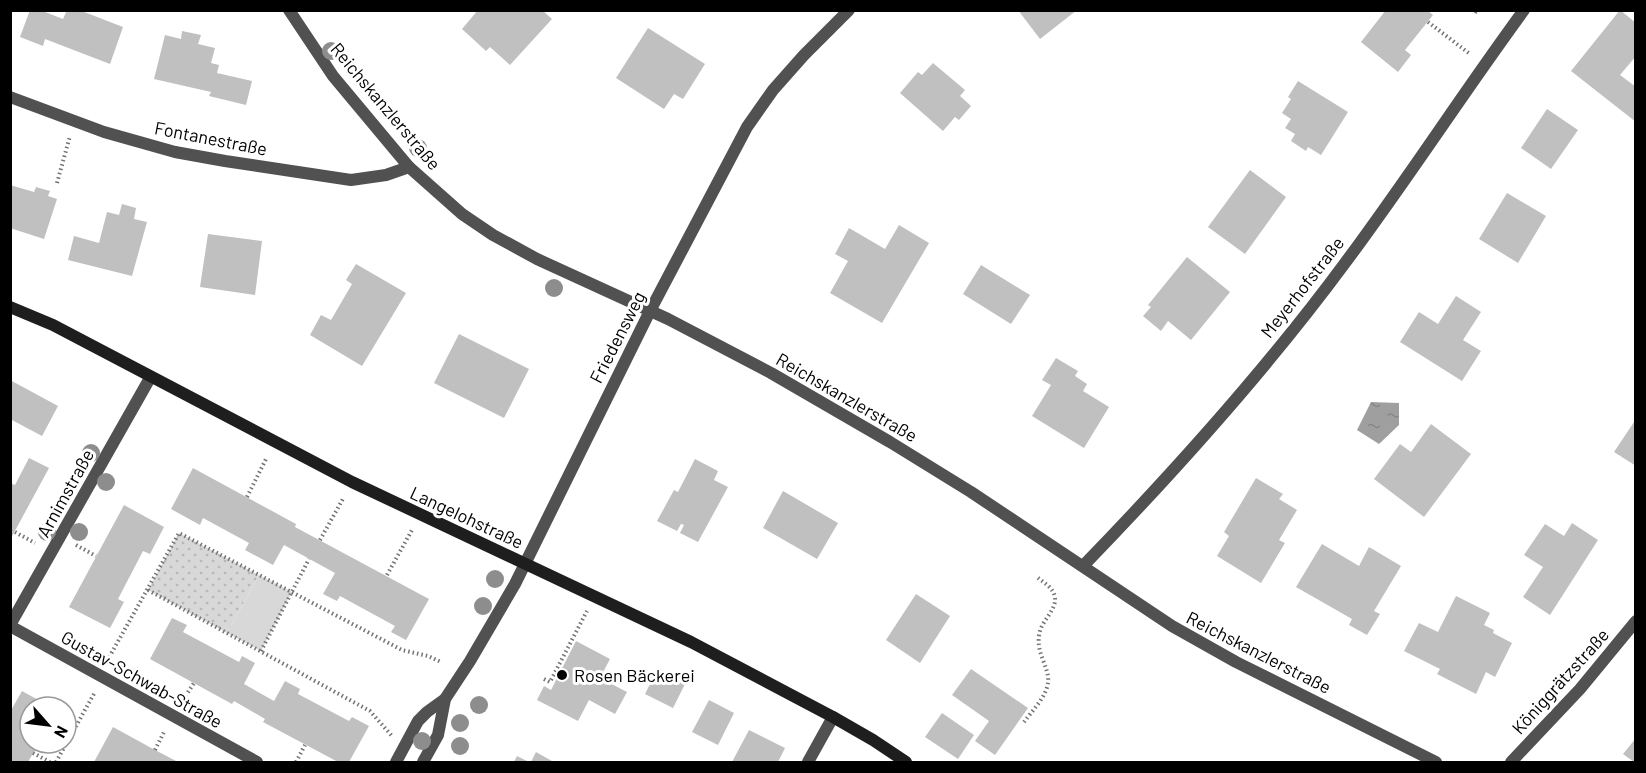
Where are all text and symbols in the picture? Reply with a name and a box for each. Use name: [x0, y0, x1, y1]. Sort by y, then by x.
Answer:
street label: Reichskanzlerstraße: [326, 38, 446, 174]
street label: Fontanestraße: [153, 116, 269, 160]
street label: Meyerhofstraße: [1256, 232, 1348, 342]
street label: Friedensweg: [585, 288, 649, 386]
street label: Reichskanzlerstraße: [772, 348, 922, 446]
street label: Arnimstraße: [32, 445, 98, 541]
street label: Langelohstraße: [407, 481, 527, 553]
street label: Reichskanzlerstraße: [1183, 606, 1335, 698]
street label: Königgrätzstraße: [1507, 624, 1613, 738]
street label: Gustav-Schwab-Straße: [58, 626, 226, 732]
place label: Rosen Bäckerei: [574, 664, 695, 686]
marker: Rosen Bäckerei: [555, 668, 569, 682]
north arrow: [18, 695, 78, 755]
text: N: [51, 723, 73, 741]

